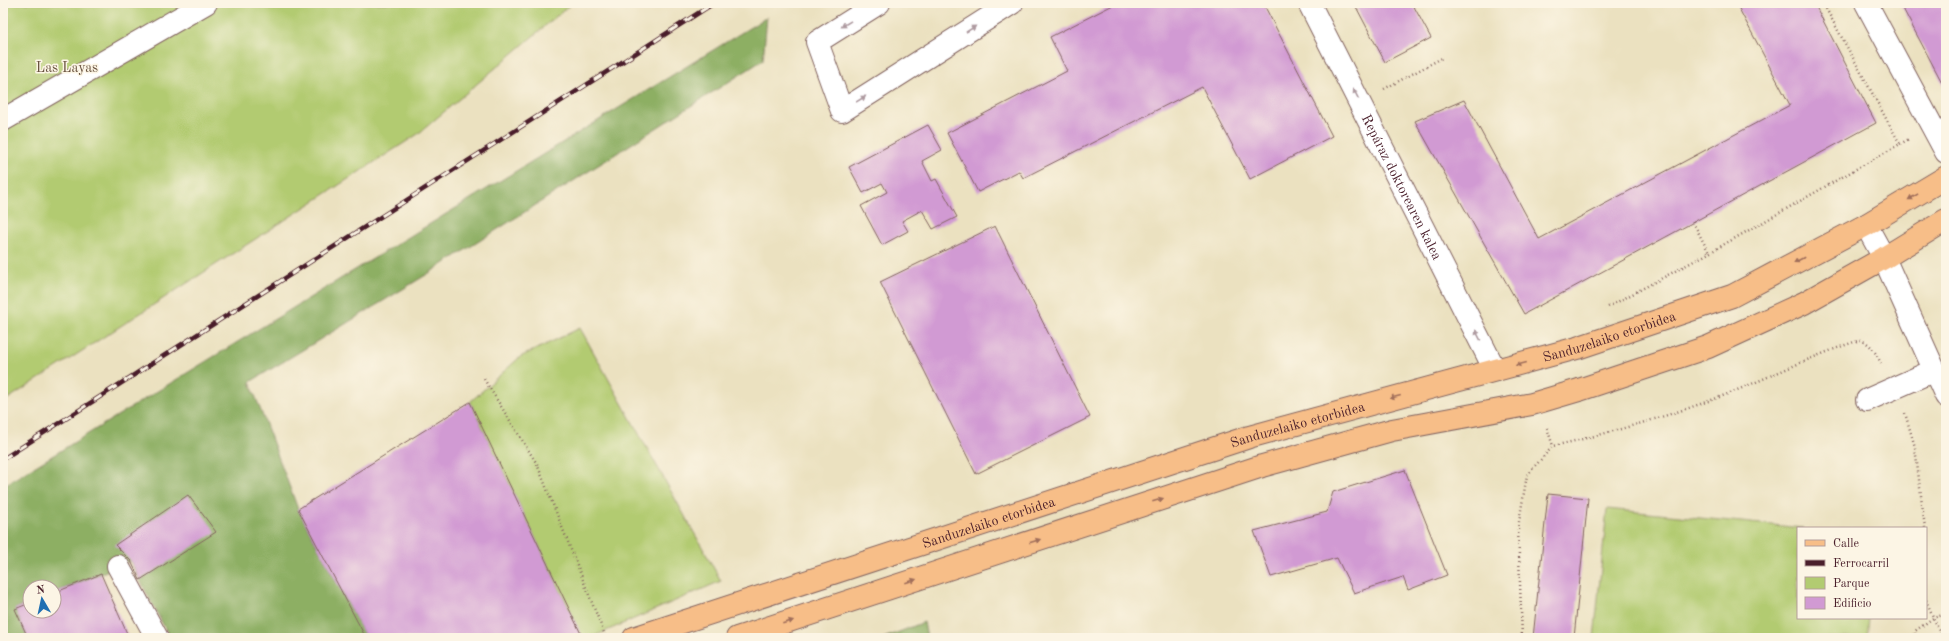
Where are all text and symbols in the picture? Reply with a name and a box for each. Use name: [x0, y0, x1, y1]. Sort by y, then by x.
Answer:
one-way arrow: [841, 20, 851, 28]
one-way arrow: [966, 25, 976, 33]
park label: Las Layas: [36, 61, 98, 75]
one-way arrow: [1352, 89, 1359, 100]
one-way arrow: [856, 95, 866, 103]
street label: Repáraz doktorearen kalea: [1359, 112, 1444, 262]
one-way arrow: [1907, 194, 1919, 201]
one-way arrow: [1793, 257, 1805, 264]
street label: Sanduzelaiko etorbidea: [1541, 309, 1678, 365]
one-way arrow: [1474, 330, 1481, 341]
one-way arrow: [1514, 361, 1527, 367]
one-way arrow: [1389, 395, 1401, 401]
street label: Sanduzelaiko etorbidea: [1229, 400, 1366, 451]
street label: Sanduzelaiko etorbidea: [921, 495, 1057, 551]
one-way arrow: [1153, 497, 1165, 503]
legend: [1797, 527, 1927, 619]
one-way arrow: [1029, 538, 1041, 544]
text: Calle: [1833, 538, 1859, 550]
text: Ferrocarril: [1833, 558, 1889, 570]
one-way arrow: [906, 578, 918, 584]
text: Parque: [1833, 578, 1870, 590]
north arrow: [22, 579, 62, 619]
text: N: [36, 584, 46, 597]
text: Edificio: [1833, 598, 1872, 610]
one-way arrow: [782, 618, 794, 624]

